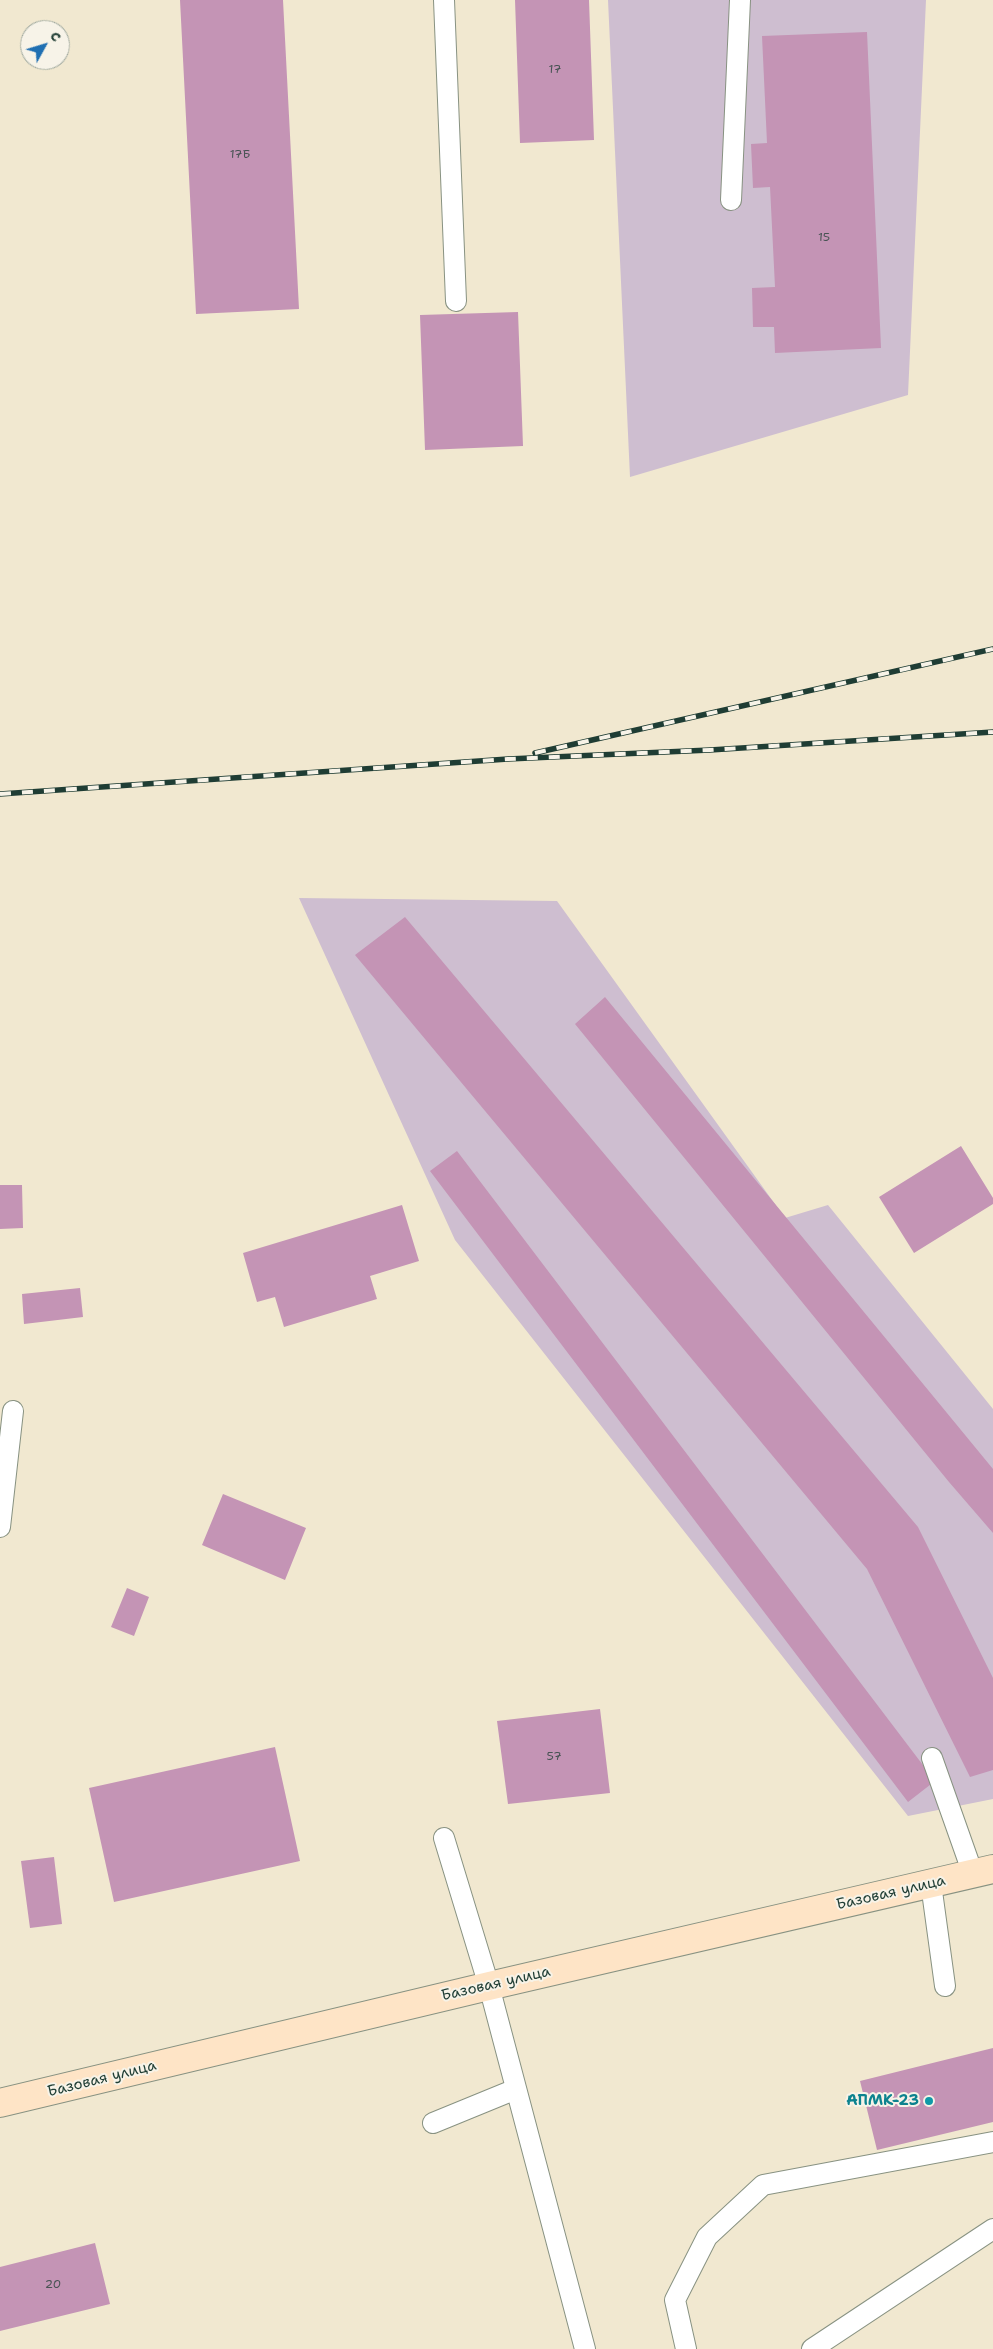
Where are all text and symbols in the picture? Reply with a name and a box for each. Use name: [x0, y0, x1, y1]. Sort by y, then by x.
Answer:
north arrow: [20, 20, 70, 70]
text: С: [46, 27, 66, 45]
house number: 17: [549, 63, 561, 77]
house number: 17Б: [230, 148, 250, 162]
house number: 15: [818, 231, 830, 245]
house number: 57: [546, 1750, 562, 1764]
street label: Базовая улица: [835, 1872, 947, 1914]
street label: Базовая улица: [440, 1963, 552, 2005]
street label: Базовая улица: [46, 2057, 158, 2101]
place label: АПМК-23: [846, 2092, 919, 2110]
marker: АПМК-23: [923, 2095, 935, 2107]
house number: 20: [45, 2278, 61, 2292]

